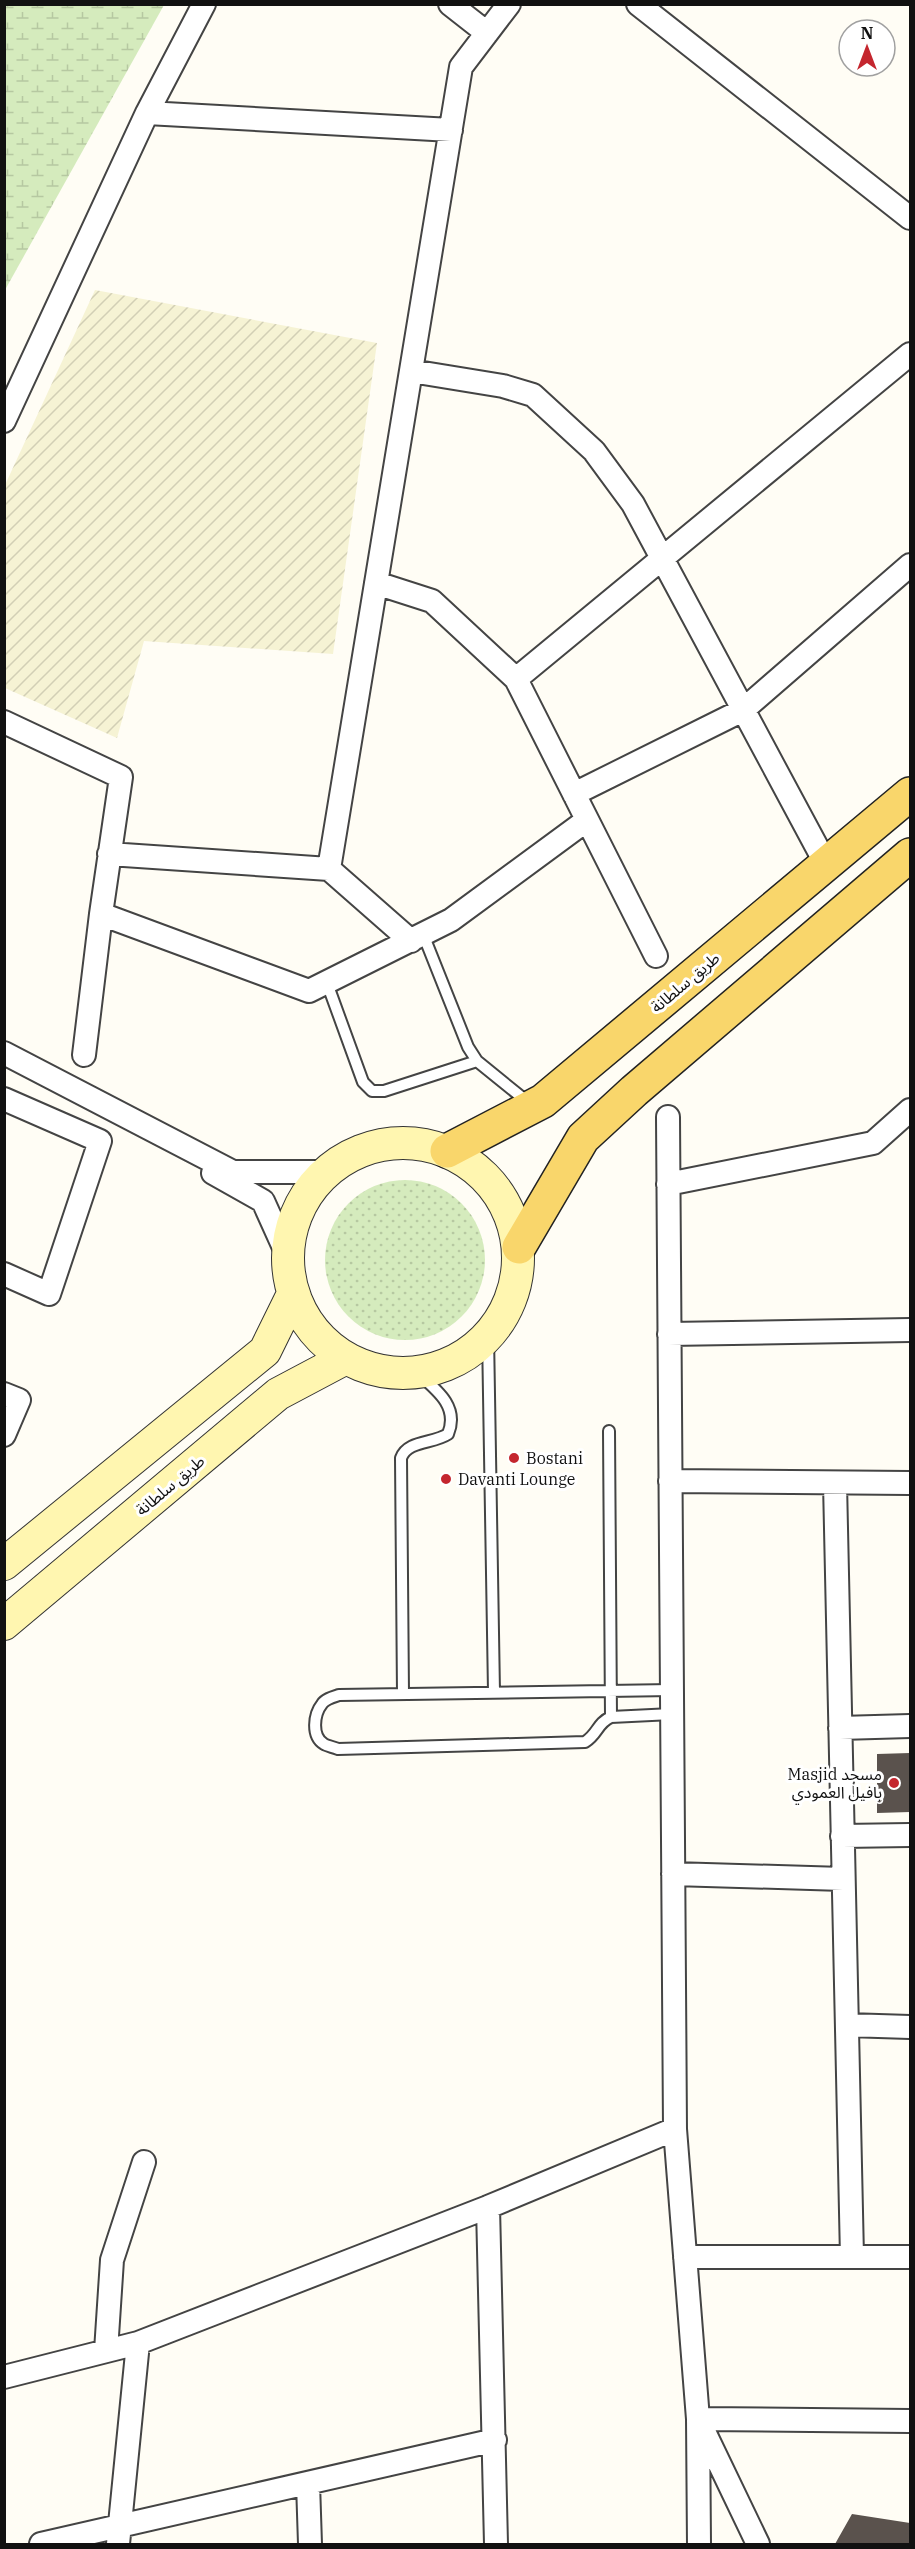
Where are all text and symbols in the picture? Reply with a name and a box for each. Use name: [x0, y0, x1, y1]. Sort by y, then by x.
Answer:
north arrow: [837, 18, 897, 78]
text: N: [861, 23, 873, 43]
street label: طريق سلطانة: [647, 947, 724, 1017]
place label: Bostani: [526, 1448, 583, 1468]
street label: طريق سلطانة: [132, 1450, 209, 1520]
marker: Bostani: [507, 1451, 521, 1465]
place label: Davanti Lounge: [458, 1469, 575, 1489]
marker: Davanti Lounge: [439, 1472, 453, 1486]
place label: Masjid مسجد بافيل العمودي: [787, 1764, 882, 1805]
marker: Masjid مسجد بافيل العمودي: [887, 1776, 901, 1790]

